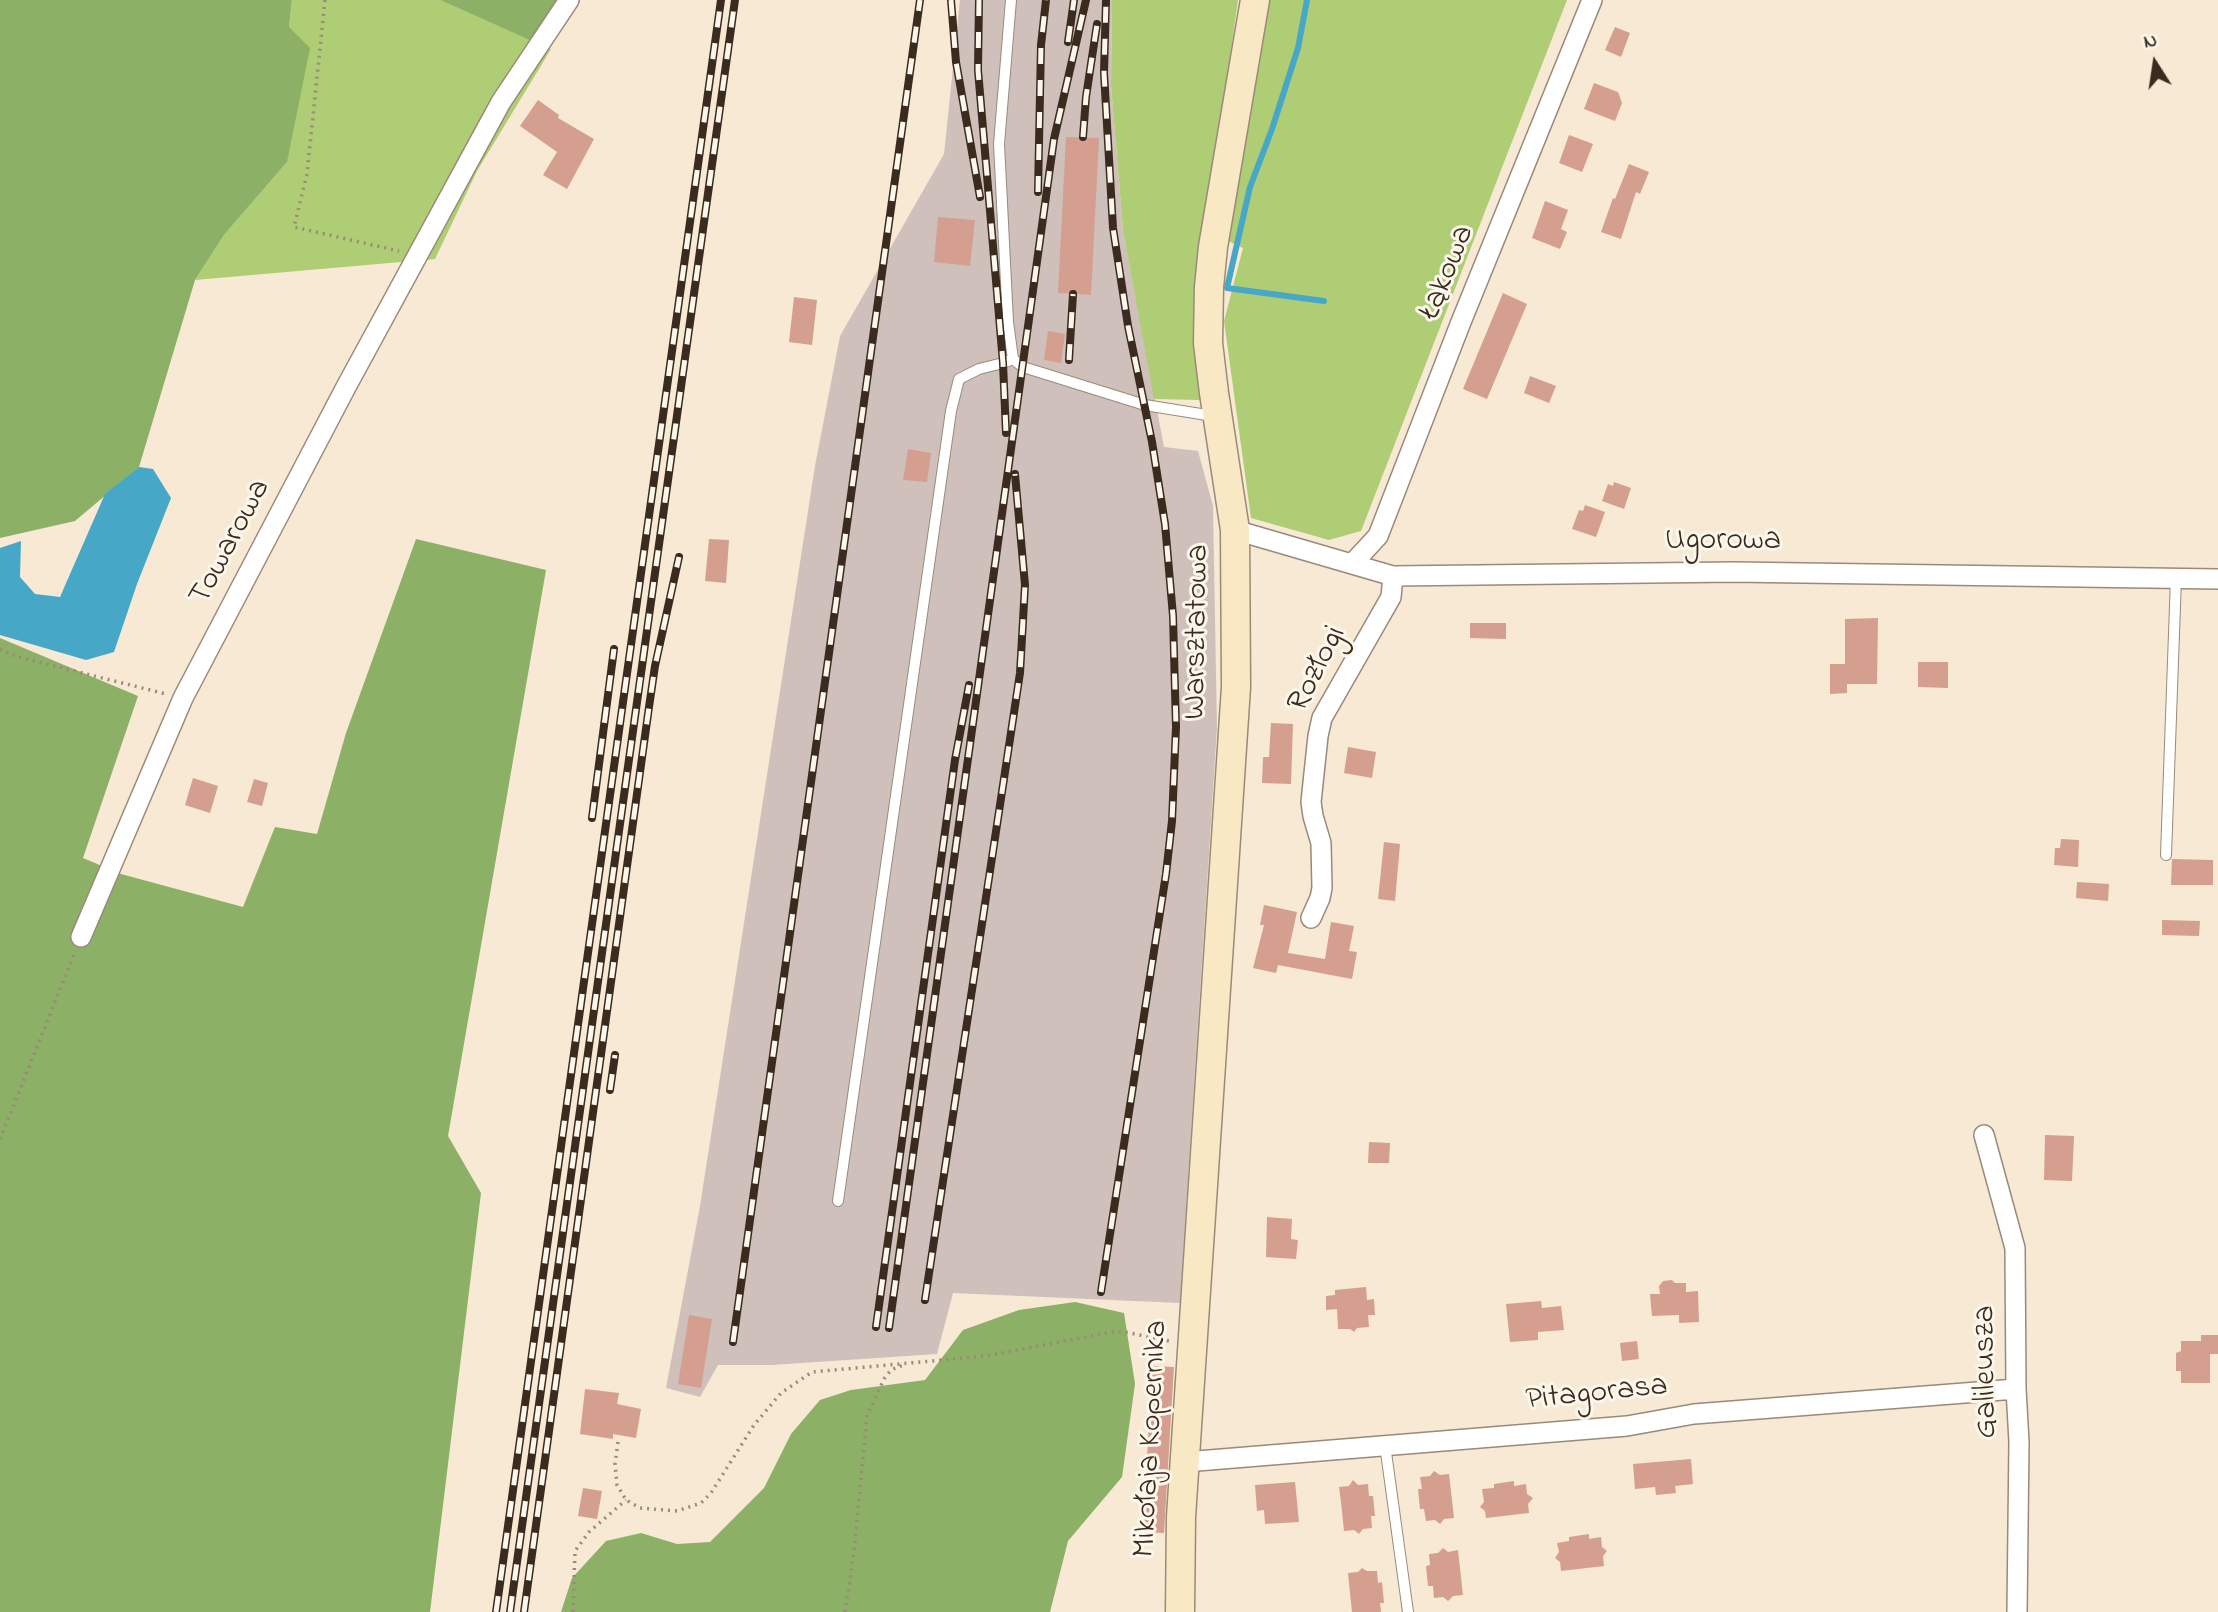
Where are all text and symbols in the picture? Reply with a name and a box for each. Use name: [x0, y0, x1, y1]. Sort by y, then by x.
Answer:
text: N: [2141, 27, 2160, 57]
north arrow: [2120, 28, 2190, 98]
street label: Łąkowa: [1413, 220, 1485, 326]
street label: Towarowa: [183, 474, 281, 612]
street label: Ugorowa: [1665, 524, 1781, 562]
street label: Warsztatowa: [1178, 544, 1220, 720]
street label: Rozłogi: [1281, 620, 1357, 720]
street label: Galileusza: [1968, 1305, 2008, 1439]
street label: Mikołaja Kopernika: [1128, 1319, 1178, 1559]
street label: Pitagorasa: [1524, 1368, 1670, 1422]

